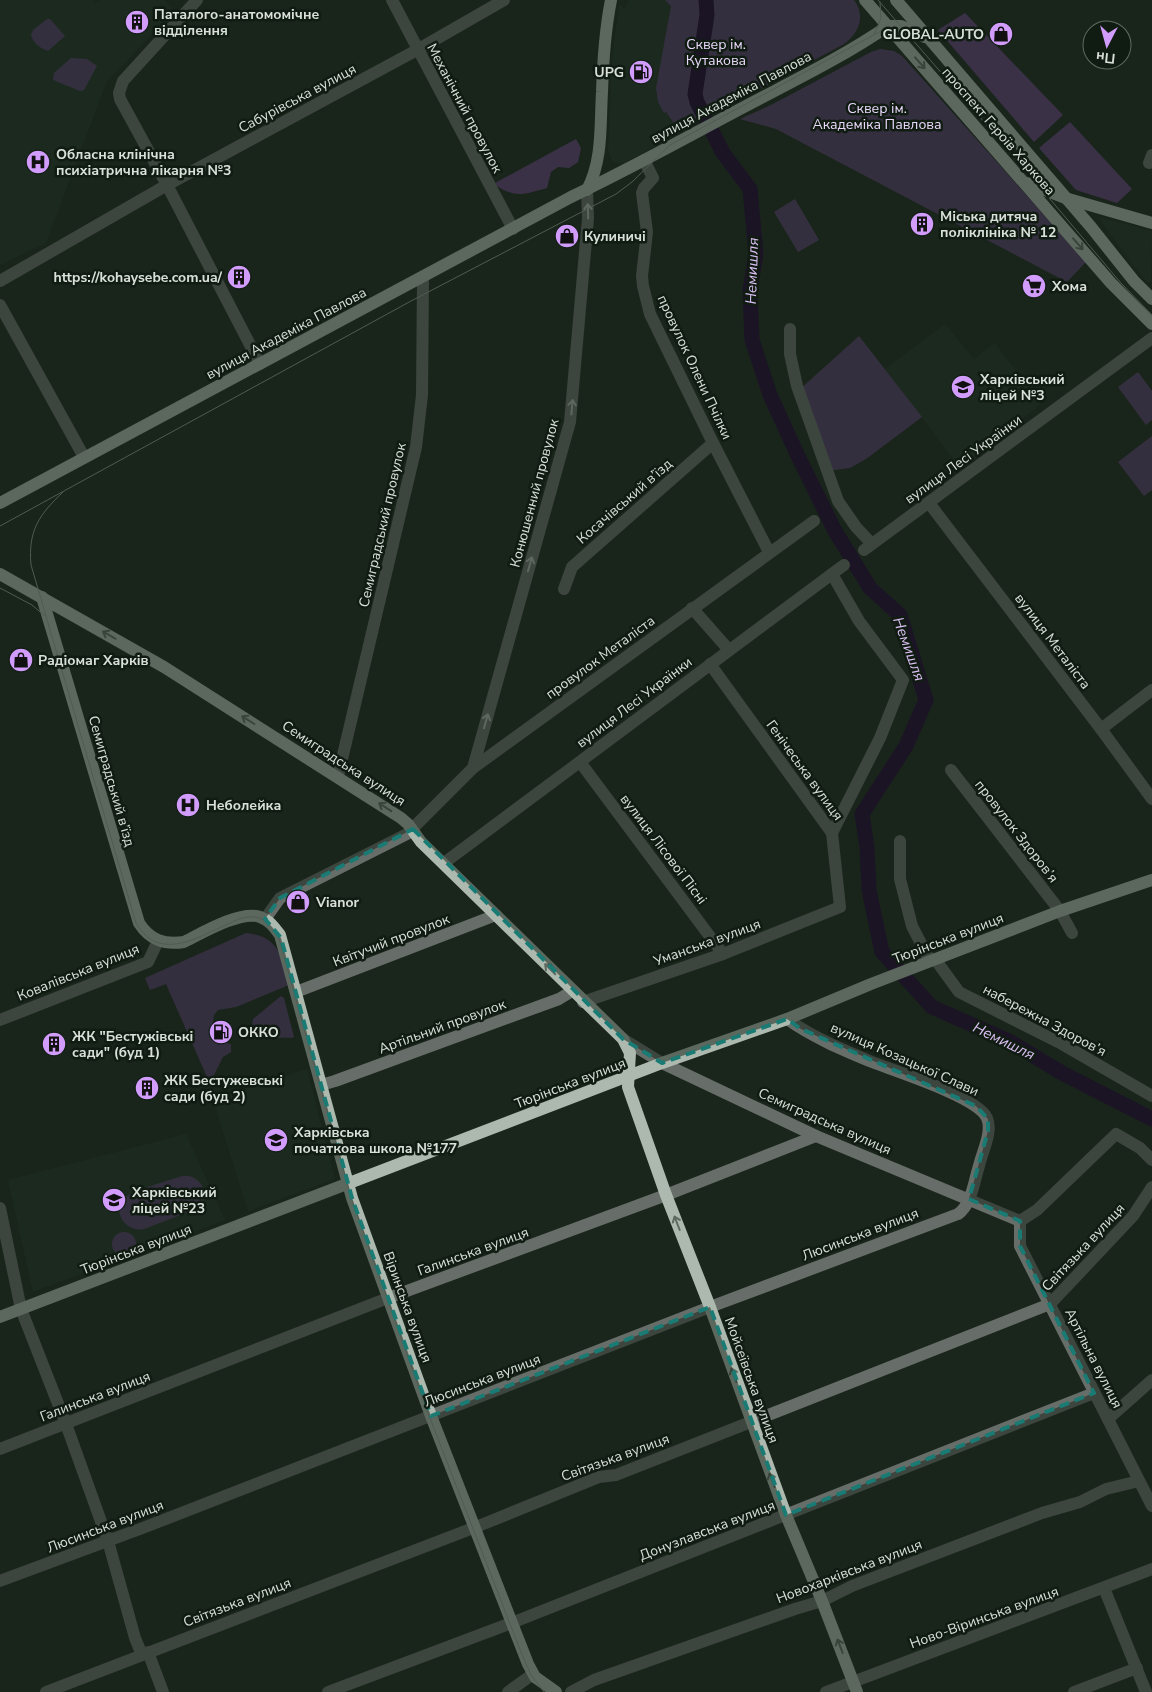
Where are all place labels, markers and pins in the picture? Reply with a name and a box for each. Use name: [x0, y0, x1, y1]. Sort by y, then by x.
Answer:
place label: Паталого-анатомомічне відділення: [154, 5, 319, 40]
building icon: Паталого-анатомомічне відділення: [124, 9, 150, 35]
shop icon: GLOBAL-AUTO: [988, 21, 1014, 47]
place label: GLOBAL-AUTO: [882, 25, 984, 44]
fuel station icon: UPG: [628, 59, 654, 85]
place label: UPG: [594, 63, 624, 82]
place label: Обласна клінічна психіатрична лікарня №3: [56, 145, 231, 180]
hospital icon: Обласна клінічна психіатрична лікарня №3: [25, 149, 51, 175]
place label: Міська дитяча поліклініка № 12: [940, 207, 1056, 242]
building icon: Міська дитяча поліклініка № 12: [909, 211, 935, 237]
shop icon: Кулиничі: [554, 223, 580, 249]
place label: Кулиничі: [584, 227, 646, 246]
building icon: https://kohaysebe.com.ua/: [226, 264, 252, 290]
place label: https://kohaysebe.com.ua/: [53, 268, 223, 287]
supermarket icon: Хома: [1021, 273, 1047, 299]
place label: Хома: [1051, 277, 1087, 296]
place label: Харківський ліцей №3: [979, 370, 1065, 405]
school or university icon: Харківський ліцей №3: [950, 374, 976, 400]
shop icon: Радіомаг Харків: [8, 647, 34, 673]
place label: Радіомаг Харків: [38, 651, 149, 670]
hospital icon: Неболейка: [175, 792, 201, 818]
place label: Неболейка: [206, 796, 281, 815]
shop icon: Vianor: [285, 889, 311, 915]
place label: Vianor: [315, 893, 359, 912]
fuel station icon: ОККО: [208, 1019, 234, 1045]
place label: ОККО: [238, 1023, 279, 1042]
place label: ЖК "Бестужівські сади" (буд 1): [72, 1027, 193, 1062]
building icon: ЖК "Бестужівські сади" (буд 1): [41, 1031, 67, 1057]
place label: ЖК Бестужевські сади (буд 2): [164, 1071, 283, 1106]
building icon: ЖК Бестужевські сади (буд 2): [134, 1075, 160, 1101]
place label: Харківська початкова школа №177: [293, 1123, 457, 1158]
school or university icon: Харківська початкова школа №177: [263, 1127, 289, 1153]
place label: Харківський ліцей №23: [131, 1183, 217, 1218]
school or university icon: Харківський ліцей №23: [101, 1187, 127, 1213]

